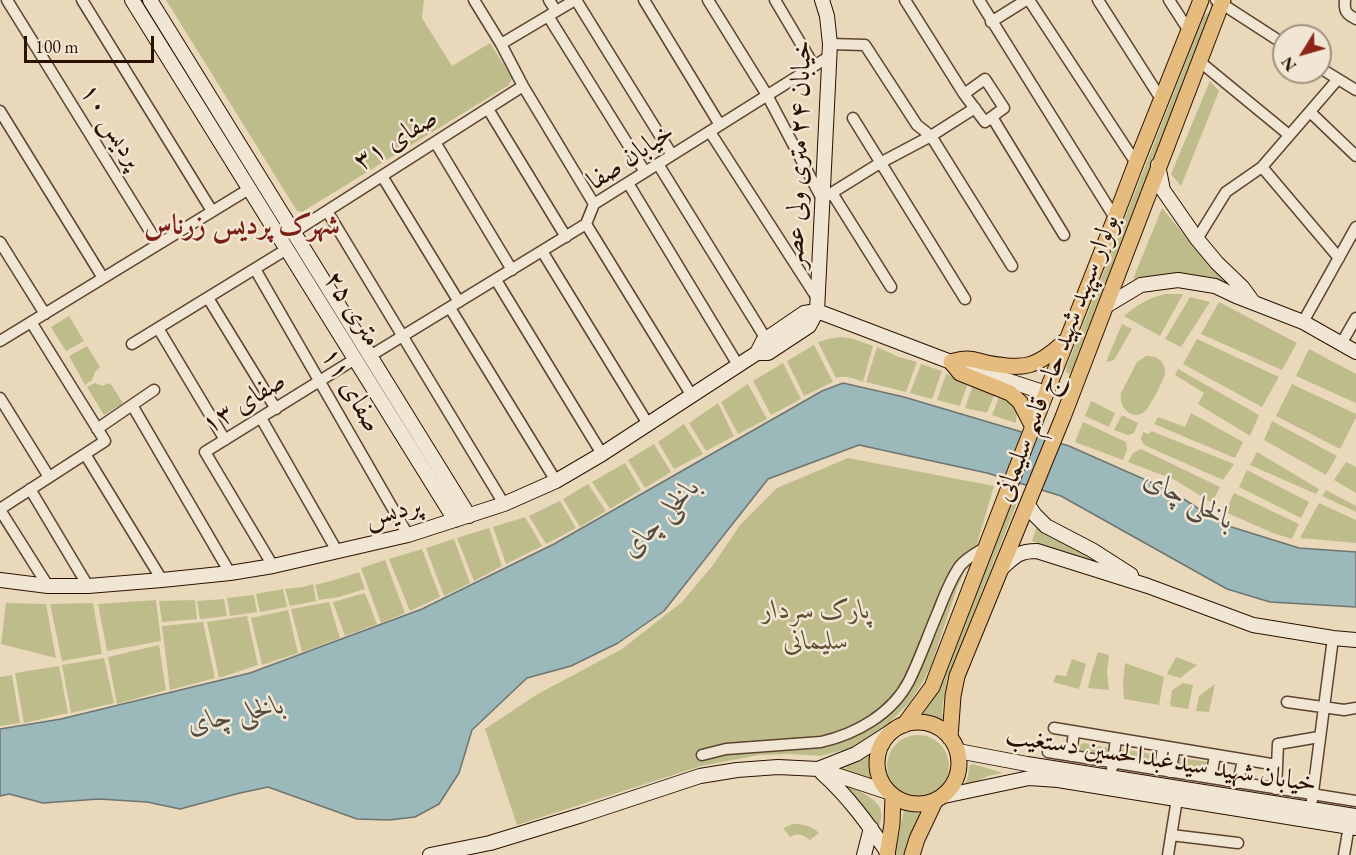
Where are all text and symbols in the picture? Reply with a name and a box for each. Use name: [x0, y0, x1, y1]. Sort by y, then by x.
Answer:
scale bar: [27, 24, 158, 62]
north arrow: [1272, 24, 1332, 84]
text: 100 m: [35, 35, 79, 58]
street label: خیابان ۲۴ متری ولی عصر: [779, 39, 819, 269]
text: N: [1277, 52, 1301, 75]
street label: پردیس ۱۰: [72, 78, 150, 174]
street label: صفای ۳۱: [348, 102, 444, 178]
street label: خیابان صفا: [581, 116, 681, 198]
district label: شهرک پردیس زرناس: [144, 209, 340, 243]
street label: بولوار سپهبد شهید حاج قاسم سلیمانی: [987, 210, 1127, 506]
street label: ۲۵ متری: [316, 265, 388, 353]
street label: صفای ۱۱: [314, 342, 388, 438]
street label: صفای ۱۳: [196, 365, 292, 441]
water label: بالخلی چای: [1138, 462, 1240, 538]
water label: بالخلی چای: [615, 471, 707, 565]
street label: پردیس: [362, 489, 424, 535]
park label: پارک سردار سلیمانی: [762, 595, 870, 658]
water label: بالخلی چای: [184, 688, 288, 742]
street label: خیابان شهید سیدعبدالحسین دستغیب: [1003, 719, 1319, 801]

